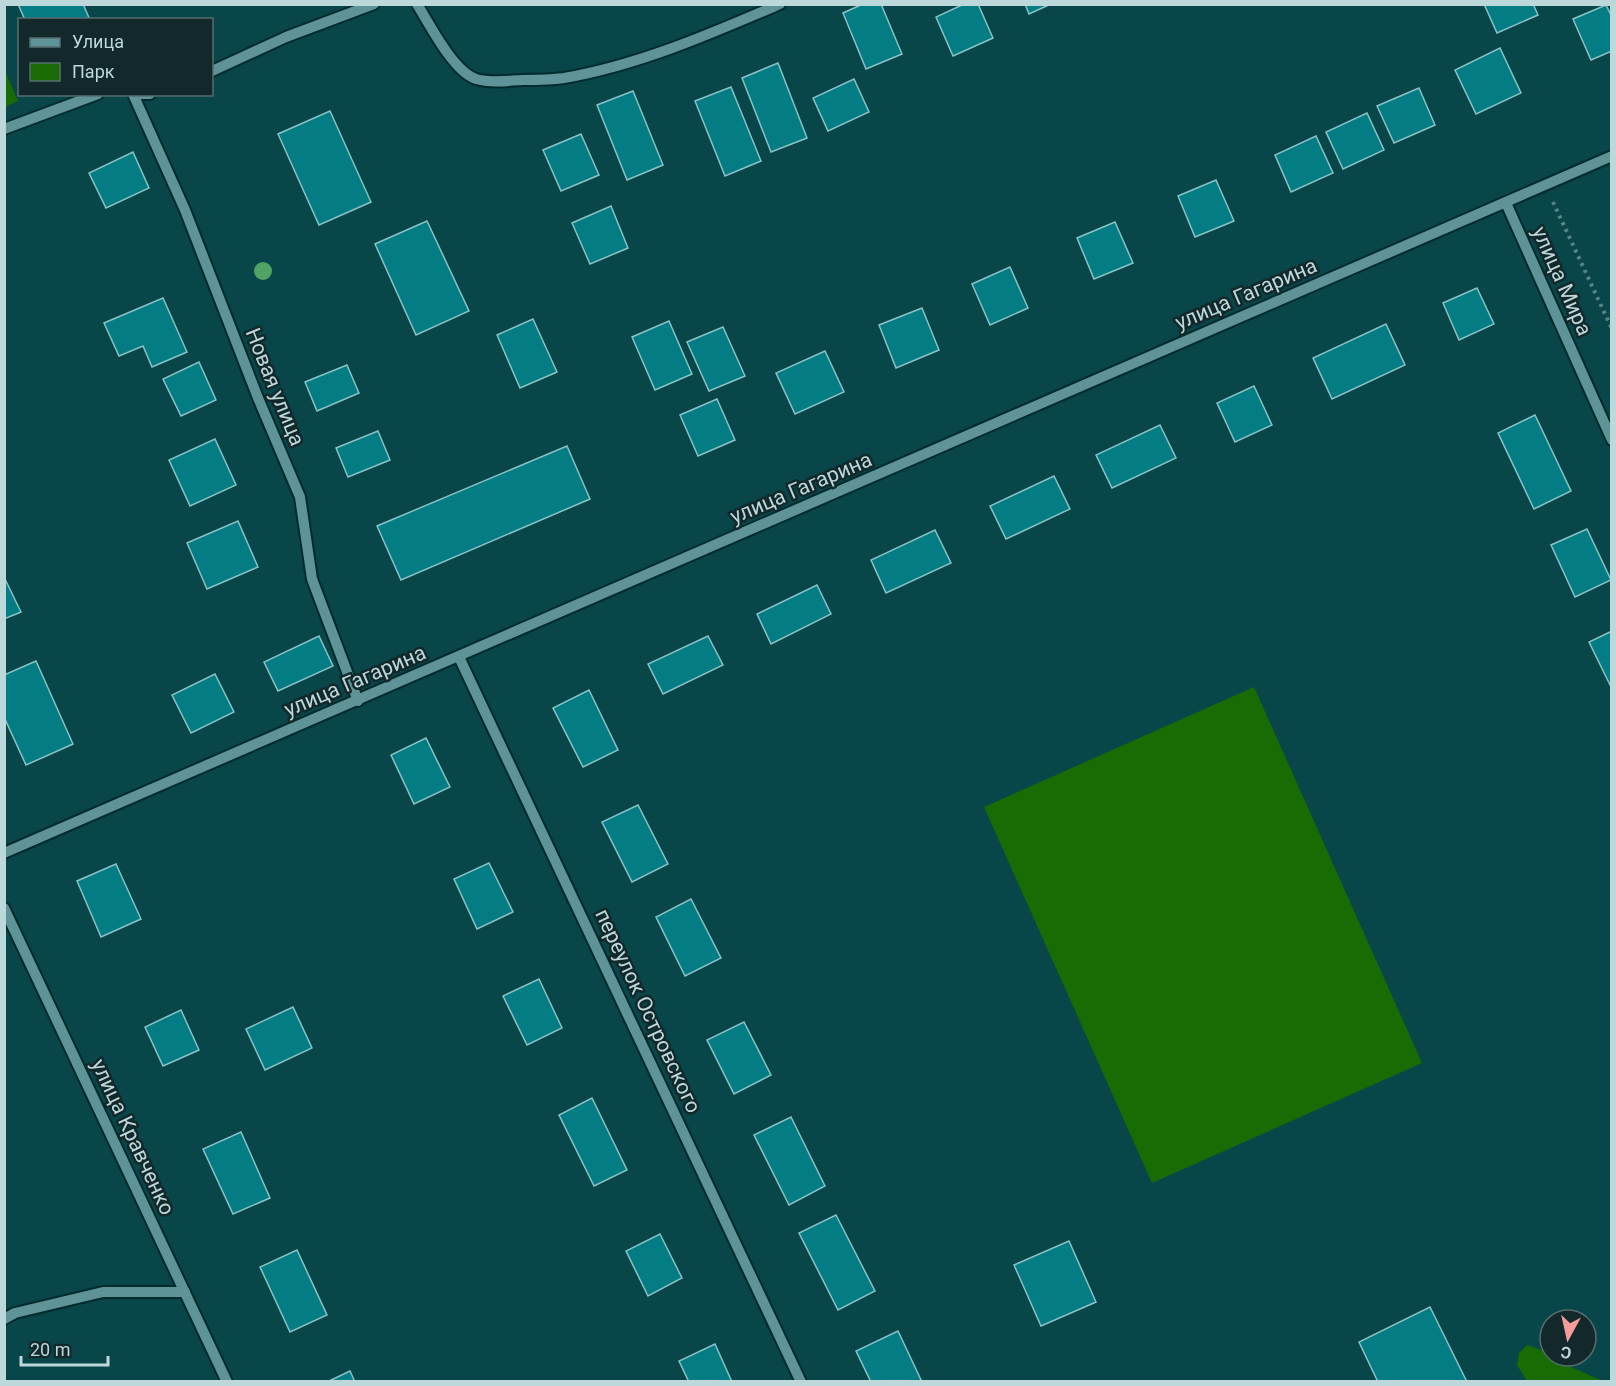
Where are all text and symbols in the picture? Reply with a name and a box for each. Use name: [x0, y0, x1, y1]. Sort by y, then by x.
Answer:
legend: [18, 18, 213, 96]
text: Улица: [72, 31, 124, 52]
text: Парк: [72, 61, 115, 82]
street label: улица Мира: [1527, 223, 1597, 339]
street label: улица Гагарина: [1172, 253, 1320, 335]
street label: Новая улица: [241, 325, 309, 449]
street label: улица Гагарина: [727, 447, 875, 529]
street label: улица Гагарина: [281, 640, 429, 722]
street label: переулок Островского: [590, 905, 706, 1117]
street label: улица Кравченко: [86, 1055, 180, 1219]
north arrow: [1538, 1308, 1598, 1368]
scale bar: [21, 1329, 108, 1367]
text: 20 m: [30, 1339, 70, 1360]
text: С: [1559, 1342, 1572, 1362]

